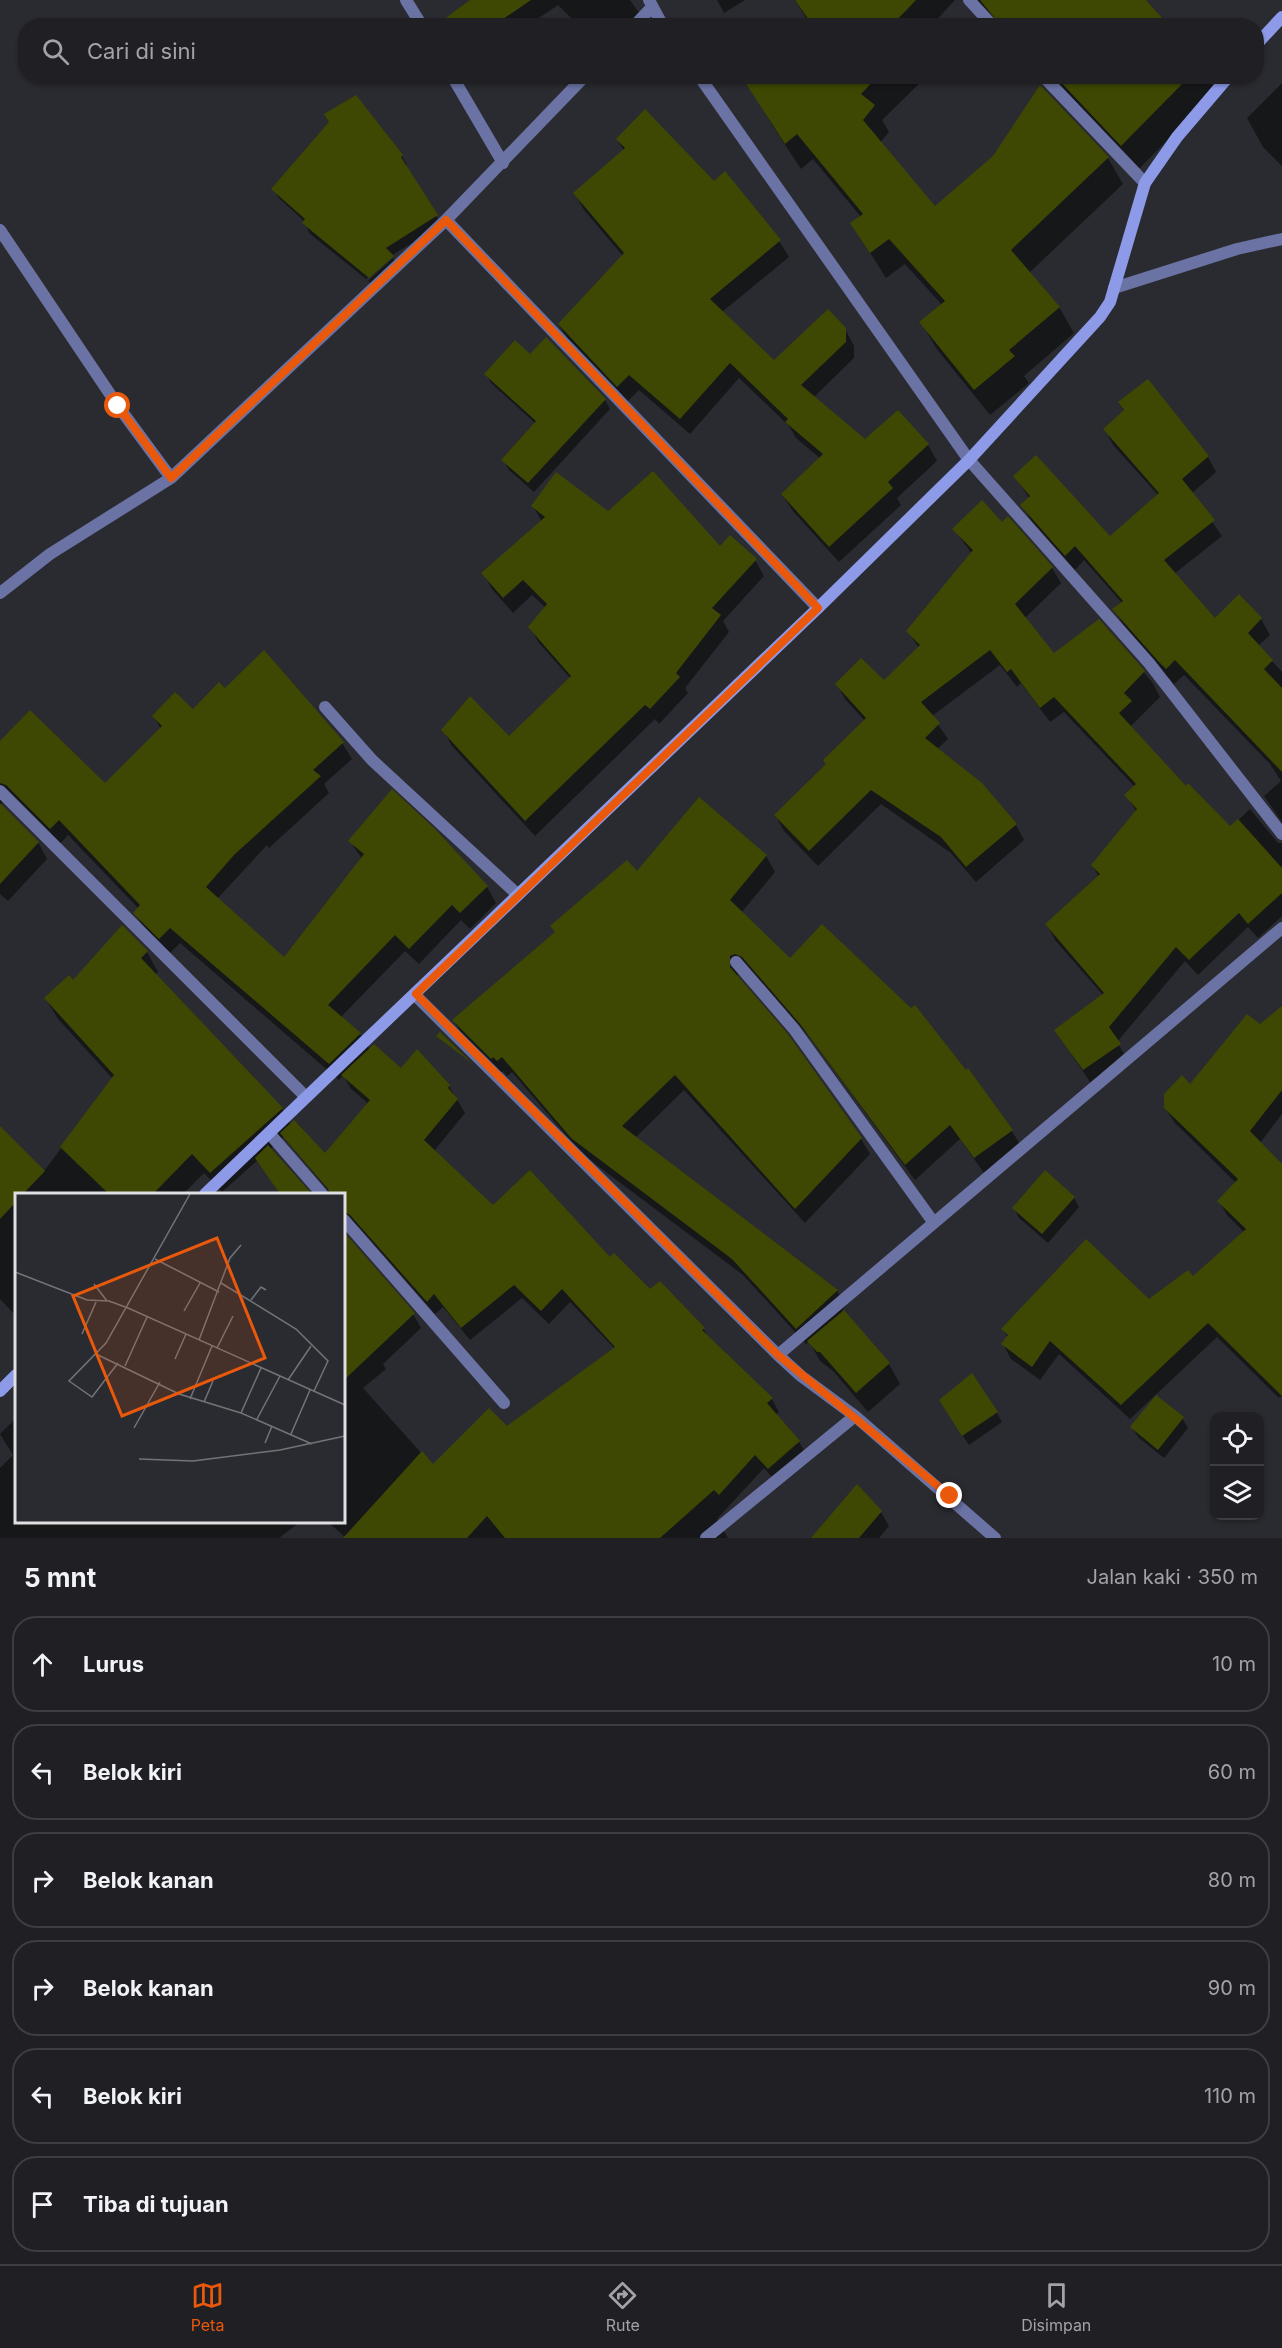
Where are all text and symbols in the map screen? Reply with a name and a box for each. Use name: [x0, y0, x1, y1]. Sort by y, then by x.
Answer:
search box: [18, 18, 1264, 84]
icon: search: [39, 35, 72, 68]
text: Cari di sini: [87, 38, 196, 64]
route start: [104, 392, 130, 418]
inset map: [15, 1193, 345, 1523]
map controls: [1210, 1412, 1264, 1520]
button: locate: [1210, 1412, 1264, 1466]
button: layers: [1210, 1466, 1264, 1520]
route end: [936, 1482, 962, 1508]
text: 5 mnt: [24, 1562, 96, 1593]
text: Jalan kaki · 350 m: [1087, 1565, 1258, 1589]
icon: ahead: [26, 1648, 59, 1681]
text: Lurus: [83, 1651, 144, 1677]
text: 10 m: [1212, 1652, 1256, 1676]
icon: left: [26, 1756, 59, 1789]
text: Belok kiri: [83, 1759, 182, 1785]
text: 60 m: [1208, 1760, 1256, 1784]
icon: right: [26, 1864, 59, 1897]
text: Belok kanan: [83, 1867, 214, 1893]
text: 80 m: [1208, 1868, 1256, 1892]
icon: right: [26, 1972, 59, 2005]
text: Belok kanan: [83, 1975, 214, 2001]
text: 90 m: [1208, 1976, 1256, 2000]
icon: left: [26, 2080, 59, 2113]
text: Belok kiri: [83, 2083, 182, 2109]
text: 110 m: [1204, 2084, 1256, 2108]
icon: arrive: [26, 2188, 59, 2221]
text: Tiba di tujuan: [83, 2191, 229, 2217]
tab: Peta: [191, 2279, 224, 2335]
tab: Rute: [606, 2279, 640, 2335]
tab: Disimpan: [1021, 2279, 1091, 2335]

